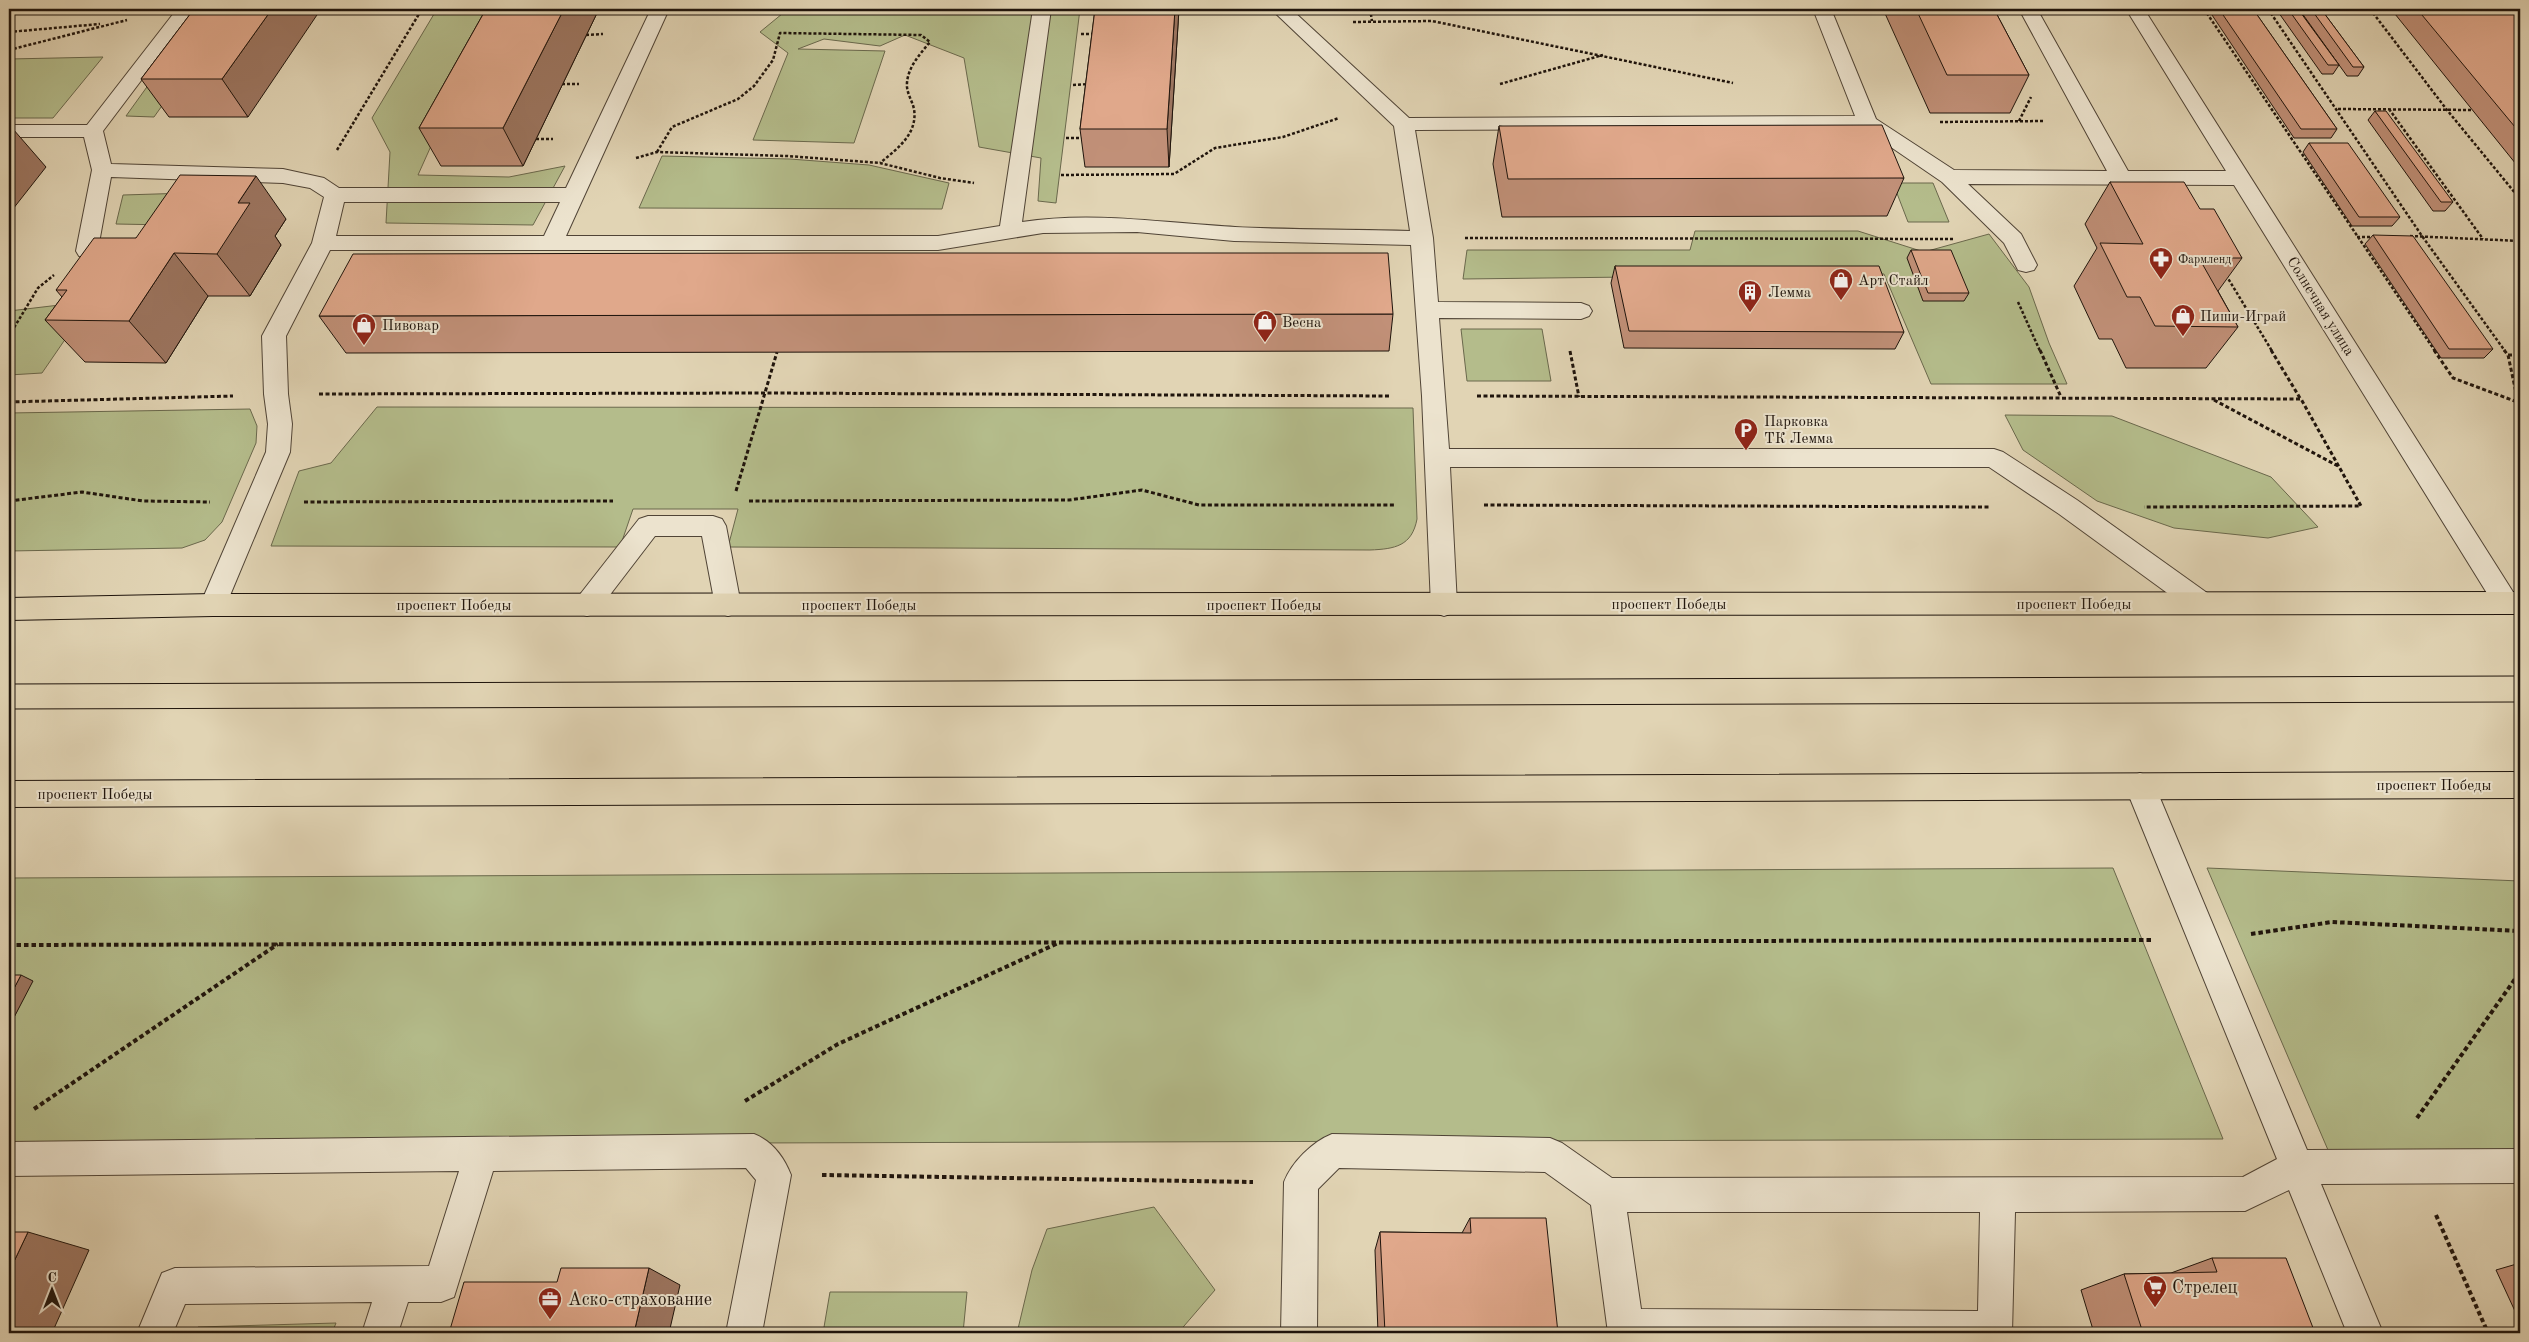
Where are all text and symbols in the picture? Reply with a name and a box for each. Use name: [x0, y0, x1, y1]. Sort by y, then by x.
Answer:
pharmacy icon: Фармленд: [2148, 246, 2174, 280]
place label: Фармленд: [2178, 254, 2231, 266]
street label: Солнечная улица: [2283, 255, 2357, 359]
shop icon: Арт Стайл: [1828, 267, 1854, 301]
place label: Арт Стайл: [1858, 274, 1929, 289]
building icon: Лемма: [1737, 279, 1763, 313]
place label: Лемма: [1768, 286, 1812, 301]
shop icon: Пиши-Играй: [2170, 303, 2196, 337]
shop icon: Весна: [1252, 309, 1278, 343]
place label: Пиши-Играй: [2200, 310, 2286, 325]
shop icon: Пивовар: [351, 312, 377, 346]
place label: Весна: [1282, 316, 1322, 331]
place label: Пивовар: [382, 319, 439, 334]
place label: Парковка ТК Лемма: [1764, 415, 1834, 447]
parking icon: Парковка ТК Лемма: [1733, 417, 1759, 451]
street label: проспект Победы: [1612, 598, 1726, 613]
street label: проспект Победы: [2017, 598, 2131, 613]
street label: проспект Победы: [397, 599, 511, 614]
street label: проспект Победы: [802, 599, 916, 614]
street label: проспект Победы: [1207, 599, 1321, 614]
street label: проспект Победы: [2377, 779, 2491, 794]
street label: проспект Победы: [38, 788, 152, 803]
north arrow: [28, 1264, 78, 1314]
text: С: [47, 1271, 57, 1285]
supermarket icon: Стрелец: [2142, 1274, 2168, 1308]
place label: Стрелец: [2172, 1279, 2238, 1297]
office icon: Аско-страхование: [537, 1286, 563, 1320]
place label: Аско-страхование: [568, 1291, 712, 1309]

